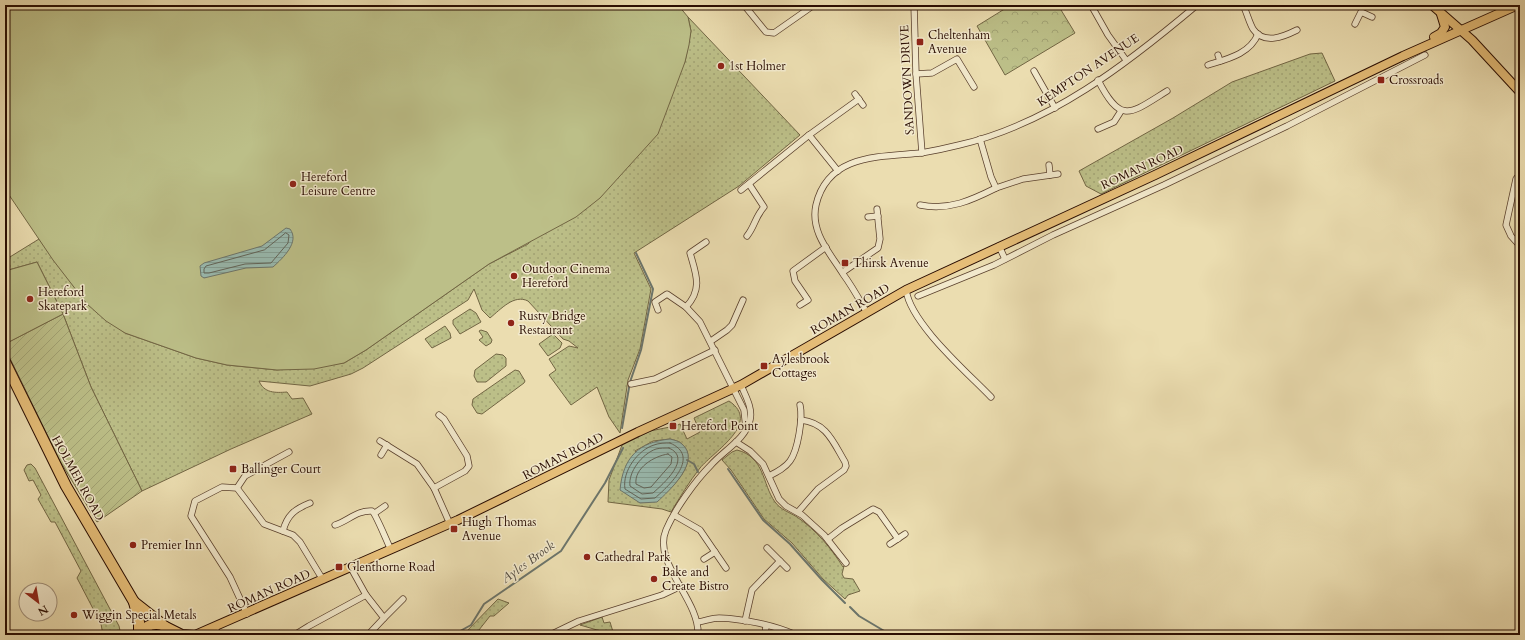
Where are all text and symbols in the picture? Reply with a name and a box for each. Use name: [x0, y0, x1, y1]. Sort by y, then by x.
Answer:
street label: SANDOWN DRIVE: [896, 25, 918, 135]
place label: Cheltenham Avenue: [928, 27, 991, 57]
street label: KEMPTON AVENUE: [1034, 30, 1142, 110]
marker: Cheltenham Avenue: [915, 37, 925, 47]
place label: 1st Holmer: [729, 58, 786, 74]
marker: 1st Holmer: [716, 61, 726, 71]
place label: Crossroads: [1389, 72, 1444, 88]
marker: Crossroads: [1376, 75, 1386, 85]
street label: ROMAN ROAD: [1098, 141, 1186, 193]
place label: Hereford Leisure Centre: [301, 169, 376, 199]
marker: Hereford Leisure Centre: [288, 179, 298, 189]
place label: Thirsk Avenue: [853, 255, 929, 271]
marker: Thirsk Avenue: [840, 258, 850, 268]
place label: Outdoor Cinema Hereford: [522, 261, 611, 291]
marker: Outdoor Cinema Hereford: [509, 271, 519, 281]
street label: ROMAN ROAD: [807, 280, 893, 338]
place label: Hereford Skatepark: [38, 284, 88, 314]
marker: Hereford Skatepark: [25, 294, 35, 304]
place label: Rusty Bridge Restaurant: [519, 308, 586, 338]
marker: Rusty Bridge Restaurant: [506, 318, 516, 328]
place label: Aylesbrook Cottages: [772, 351, 830, 381]
marker: Aylesbrook Cottages: [759, 361, 769, 371]
place label: Hereford Point: [681, 418, 758, 434]
marker: Hereford Point: [668, 421, 678, 431]
street label: ROMAN ROAD: [520, 429, 606, 483]
street label: HOLMER ROAD: [48, 433, 108, 524]
place label: Ballinger Court: [241, 461, 321, 477]
marker: Ballinger Court: [228, 464, 238, 474]
place label: Hugh Thomas Avenue: [462, 514, 536, 544]
marker: Hugh Thomas Avenue: [449, 524, 459, 534]
water label: Ayles Brook: [497, 536, 559, 588]
place label: Premier Inn: [141, 537, 202, 553]
marker: Premier Inn: [128, 540, 138, 550]
place label: Cathedral Park: [595, 549, 671, 565]
marker: Cathedral Park: [582, 552, 592, 562]
place label: Glenthorne Road: [347, 559, 436, 575]
marker: Glenthorne Road: [334, 562, 344, 572]
place label: Bake and Create Bistro: [662, 564, 729, 594]
street label: ROMAN ROAD: [225, 566, 313, 616]
marker: Bake and Create Bistro: [649, 574, 659, 584]
north arrow: [18, 582, 58, 622]
text: N: [35, 601, 51, 619]
place label: Wiggin Special Metals: [81, 607, 196, 623]
marker: Wiggin Special Metals: [69, 610, 79, 620]

